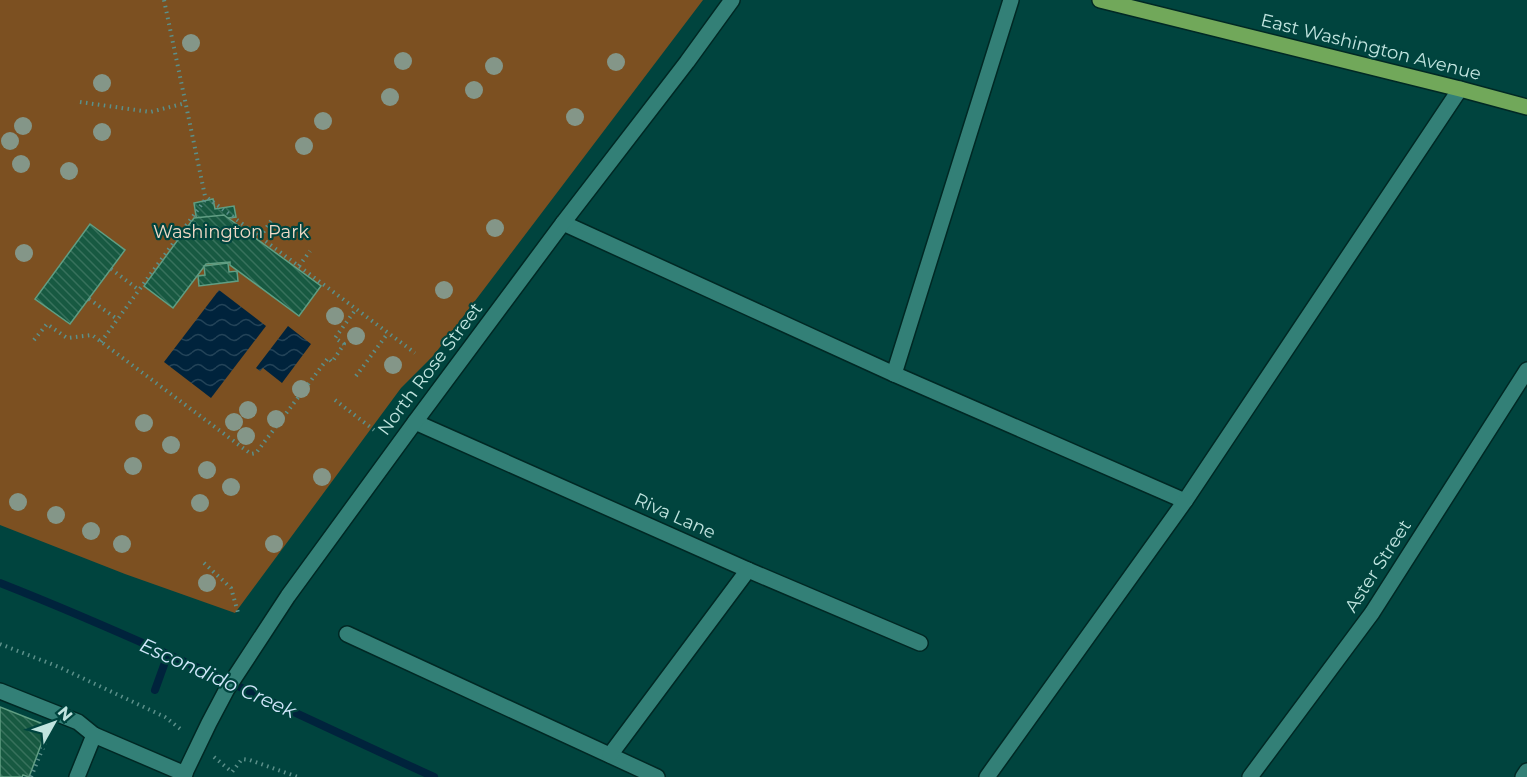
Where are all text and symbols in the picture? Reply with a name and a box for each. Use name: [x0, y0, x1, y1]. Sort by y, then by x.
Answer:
street label: East Washington Avenue: [1259, 9, 1484, 85]
park label: Washington Park: [153, 221, 309, 243]
street label: North Rose Street: [373, 298, 487, 440]
street label: Riva Lane: [631, 488, 719, 544]
street label: Aster Street: [1340, 516, 1416, 616]
water label: Escondido Creek: [136, 633, 301, 724]
north arrow: [24, 693, 84, 753]
text: N: [54, 703, 77, 725]

